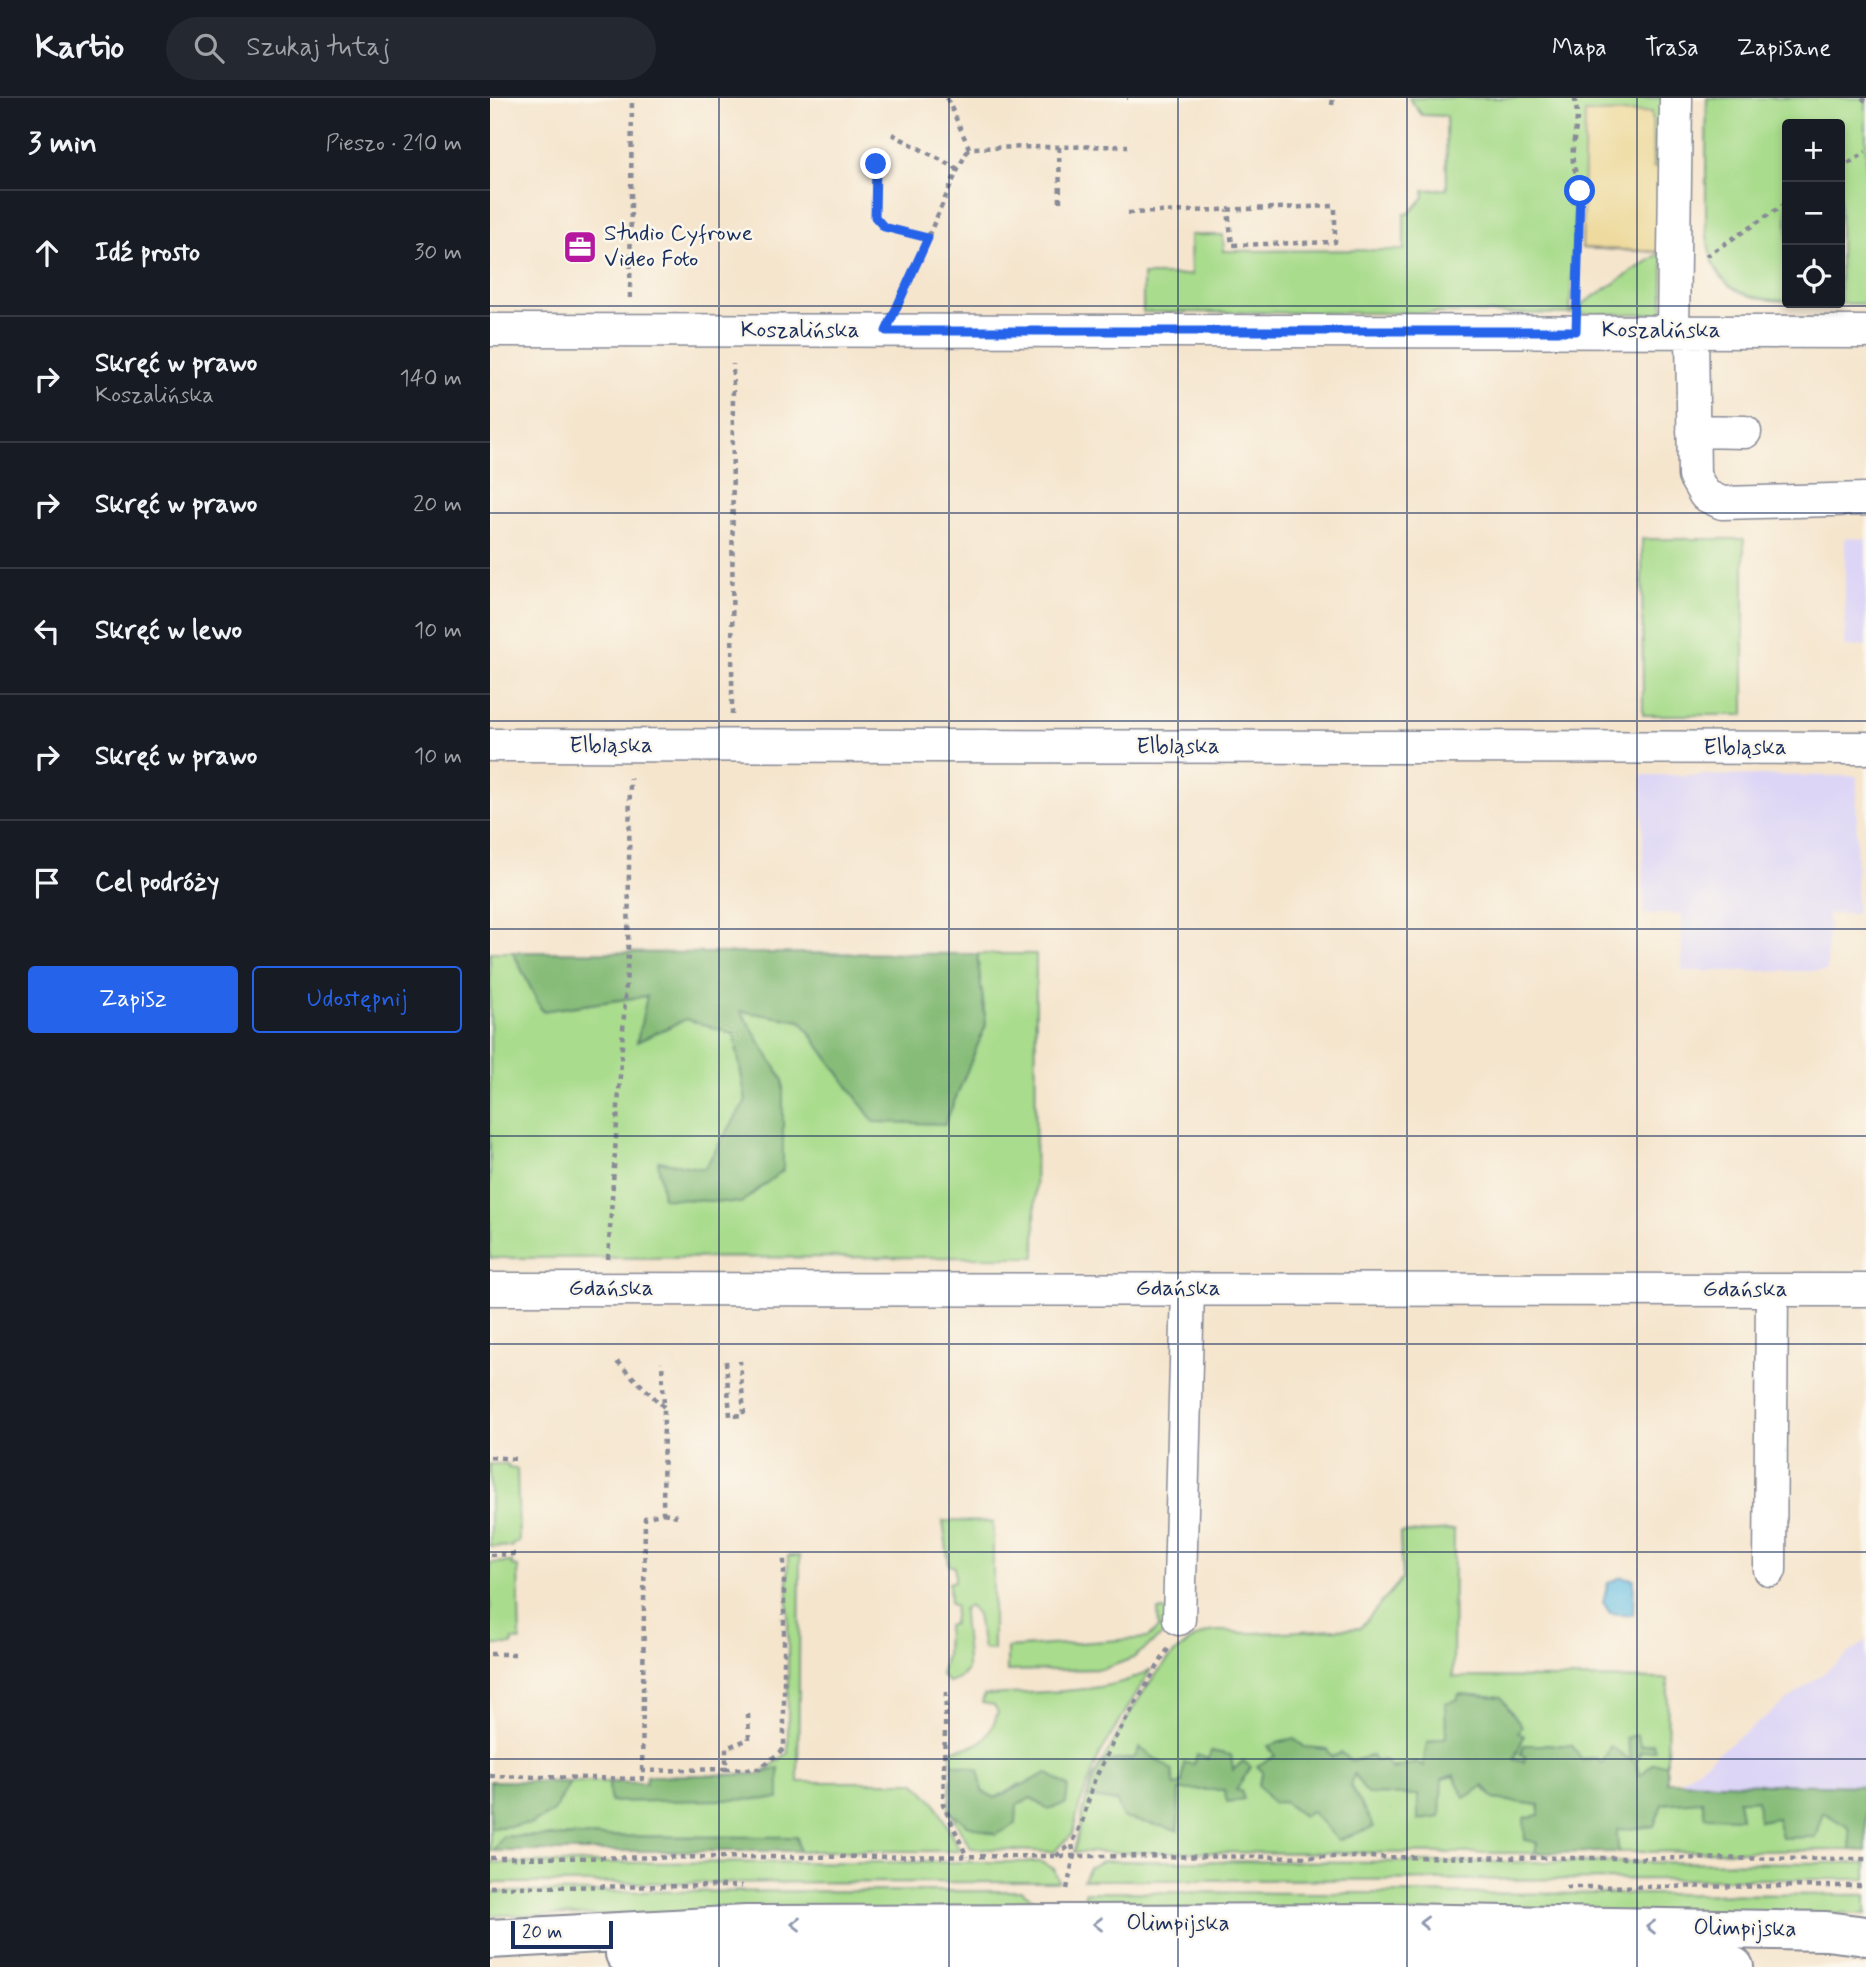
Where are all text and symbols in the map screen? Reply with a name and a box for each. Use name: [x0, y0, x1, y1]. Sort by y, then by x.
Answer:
search box: [166, 17, 656, 80]
text: Kartio: [35, 26, 124, 70]
icon: search: [190, 29, 228, 67]
text: Szukaj tutaj: [246, 31, 390, 65]
text: Mapa: [1552, 33, 1607, 64]
text: Trasa: [1645, 33, 1699, 64]
text: Zapisane: [1737, 33, 1831, 64]
map controls: [1782, 119, 1845, 308]
button: +: [1782, 119, 1845, 182]
text: 3 min: [28, 124, 97, 163]
text: Pieszo · 210 m: [325, 129, 462, 159]
route end: [860, 148, 891, 179]
route start: [1564, 175, 1595, 206]
button: −: [1782, 182, 1845, 245]
place label: Studio Cyfrowe Video Foto: [604, 219, 753, 275]
office icon: Studio Cyfrowe Video Foto: [561, 228, 599, 266]
icon: ahead: [28, 234, 66, 272]
text: Idź prosto: [95, 236, 200, 270]
text: 30 m: [414, 238, 462, 268]
button: locate: [1782, 245, 1845, 308]
street label: Koszalińska: [740, 316, 860, 346]
street label: Koszalińska: [1601, 316, 1721, 346]
text: Skręć w prawo: [95, 347, 257, 381]
icon: right: [28, 360, 66, 398]
text: 140 m: [399, 364, 462, 394]
text: Koszalińska: [95, 381, 214, 411]
icon: right: [28, 486, 66, 524]
text: Skręć w prawo: [95, 488, 257, 522]
text: 20 m: [413, 490, 462, 520]
icon: left: [28, 612, 66, 650]
text: Skręć w lewo: [95, 614, 242, 648]
text: 10 m: [414, 616, 462, 646]
street label: Elbląska: [569, 731, 653, 761]
street label: Elbląska: [1136, 732, 1220, 762]
street label: Elbląska: [1703, 733, 1787, 763]
icon: right: [28, 738, 66, 776]
text: Skręć w prawo: [95, 740, 257, 774]
text: 10 m: [414, 742, 462, 772]
icon: arrive: [28, 864, 66, 902]
text: Cel podróży: [95, 866, 219, 900]
button: Zapisz: [28, 966, 238, 1033]
button: Udostępnij: [252, 966, 462, 1033]
street label: Gdańska: [568, 1274, 654, 1304]
street label: Gdańska: [1135, 1274, 1221, 1304]
street label: Gdańska: [1702, 1275, 1788, 1305]
street label: Olimpijska: [1126, 1909, 1230, 1939]
street label: Olimpijska: [1693, 1913, 1797, 1945]
one-way arrow: [1418, 1915, 1428, 1931]
one-way arrow: [1092, 1916, 1103, 1932]
one-way arrow: [790, 1917, 801, 1932]
scale bar: [511, 1918, 612, 1950]
text: 20 m: [522, 1920, 562, 1945]
one-way arrow: [1645, 1920, 1656, 1935]

